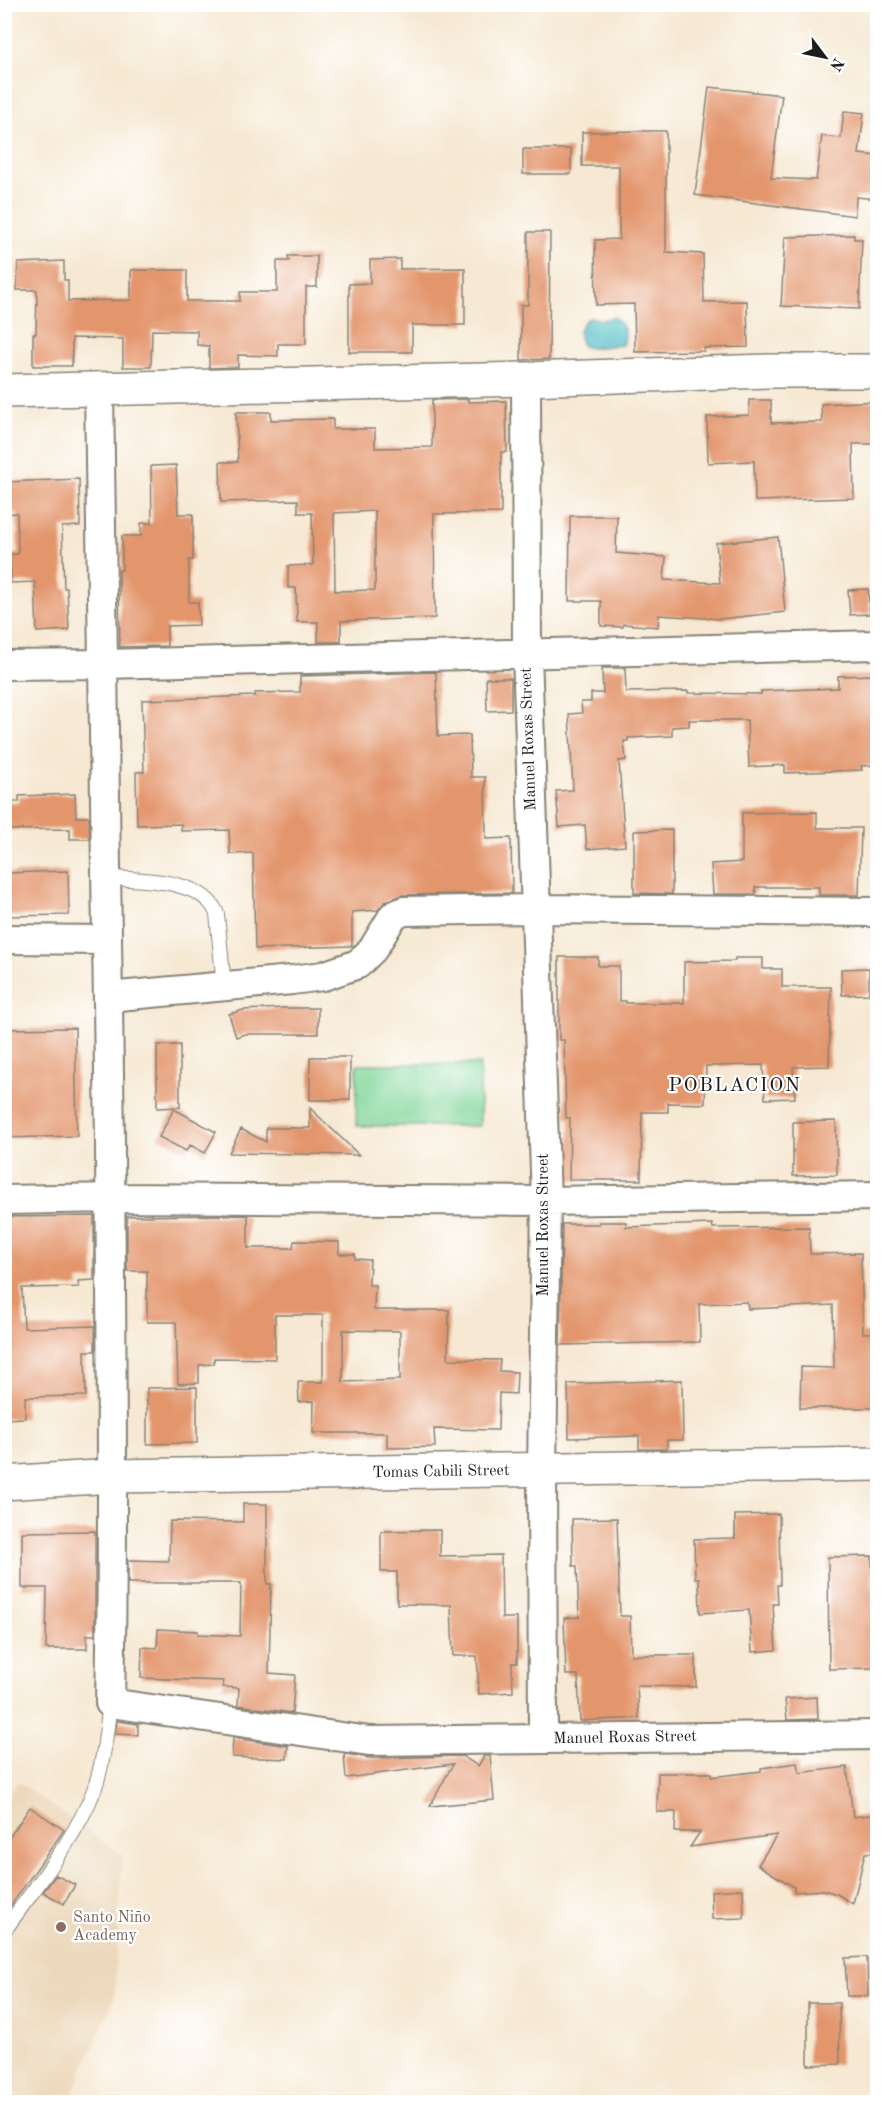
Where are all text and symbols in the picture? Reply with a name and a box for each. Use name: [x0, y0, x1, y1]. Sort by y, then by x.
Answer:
north arrow: [795, 27, 855, 87]
text: N: [826, 54, 846, 74]
street label: Manuel Roxas Street: [518, 667, 540, 811]
district label: POBLACION: [668, 1076, 802, 1096]
street label: Manuel Roxas Street: [536, 1153, 552, 1297]
street label: Tomas Cabili Street: [372, 1463, 510, 1481]
street label: Manuel Roxas Street: [553, 1729, 697, 1747]
place label: Santo Niño Academy: [73, 1910, 151, 1944]
marker: Santo Niño Academy: [54, 1920, 68, 1934]

